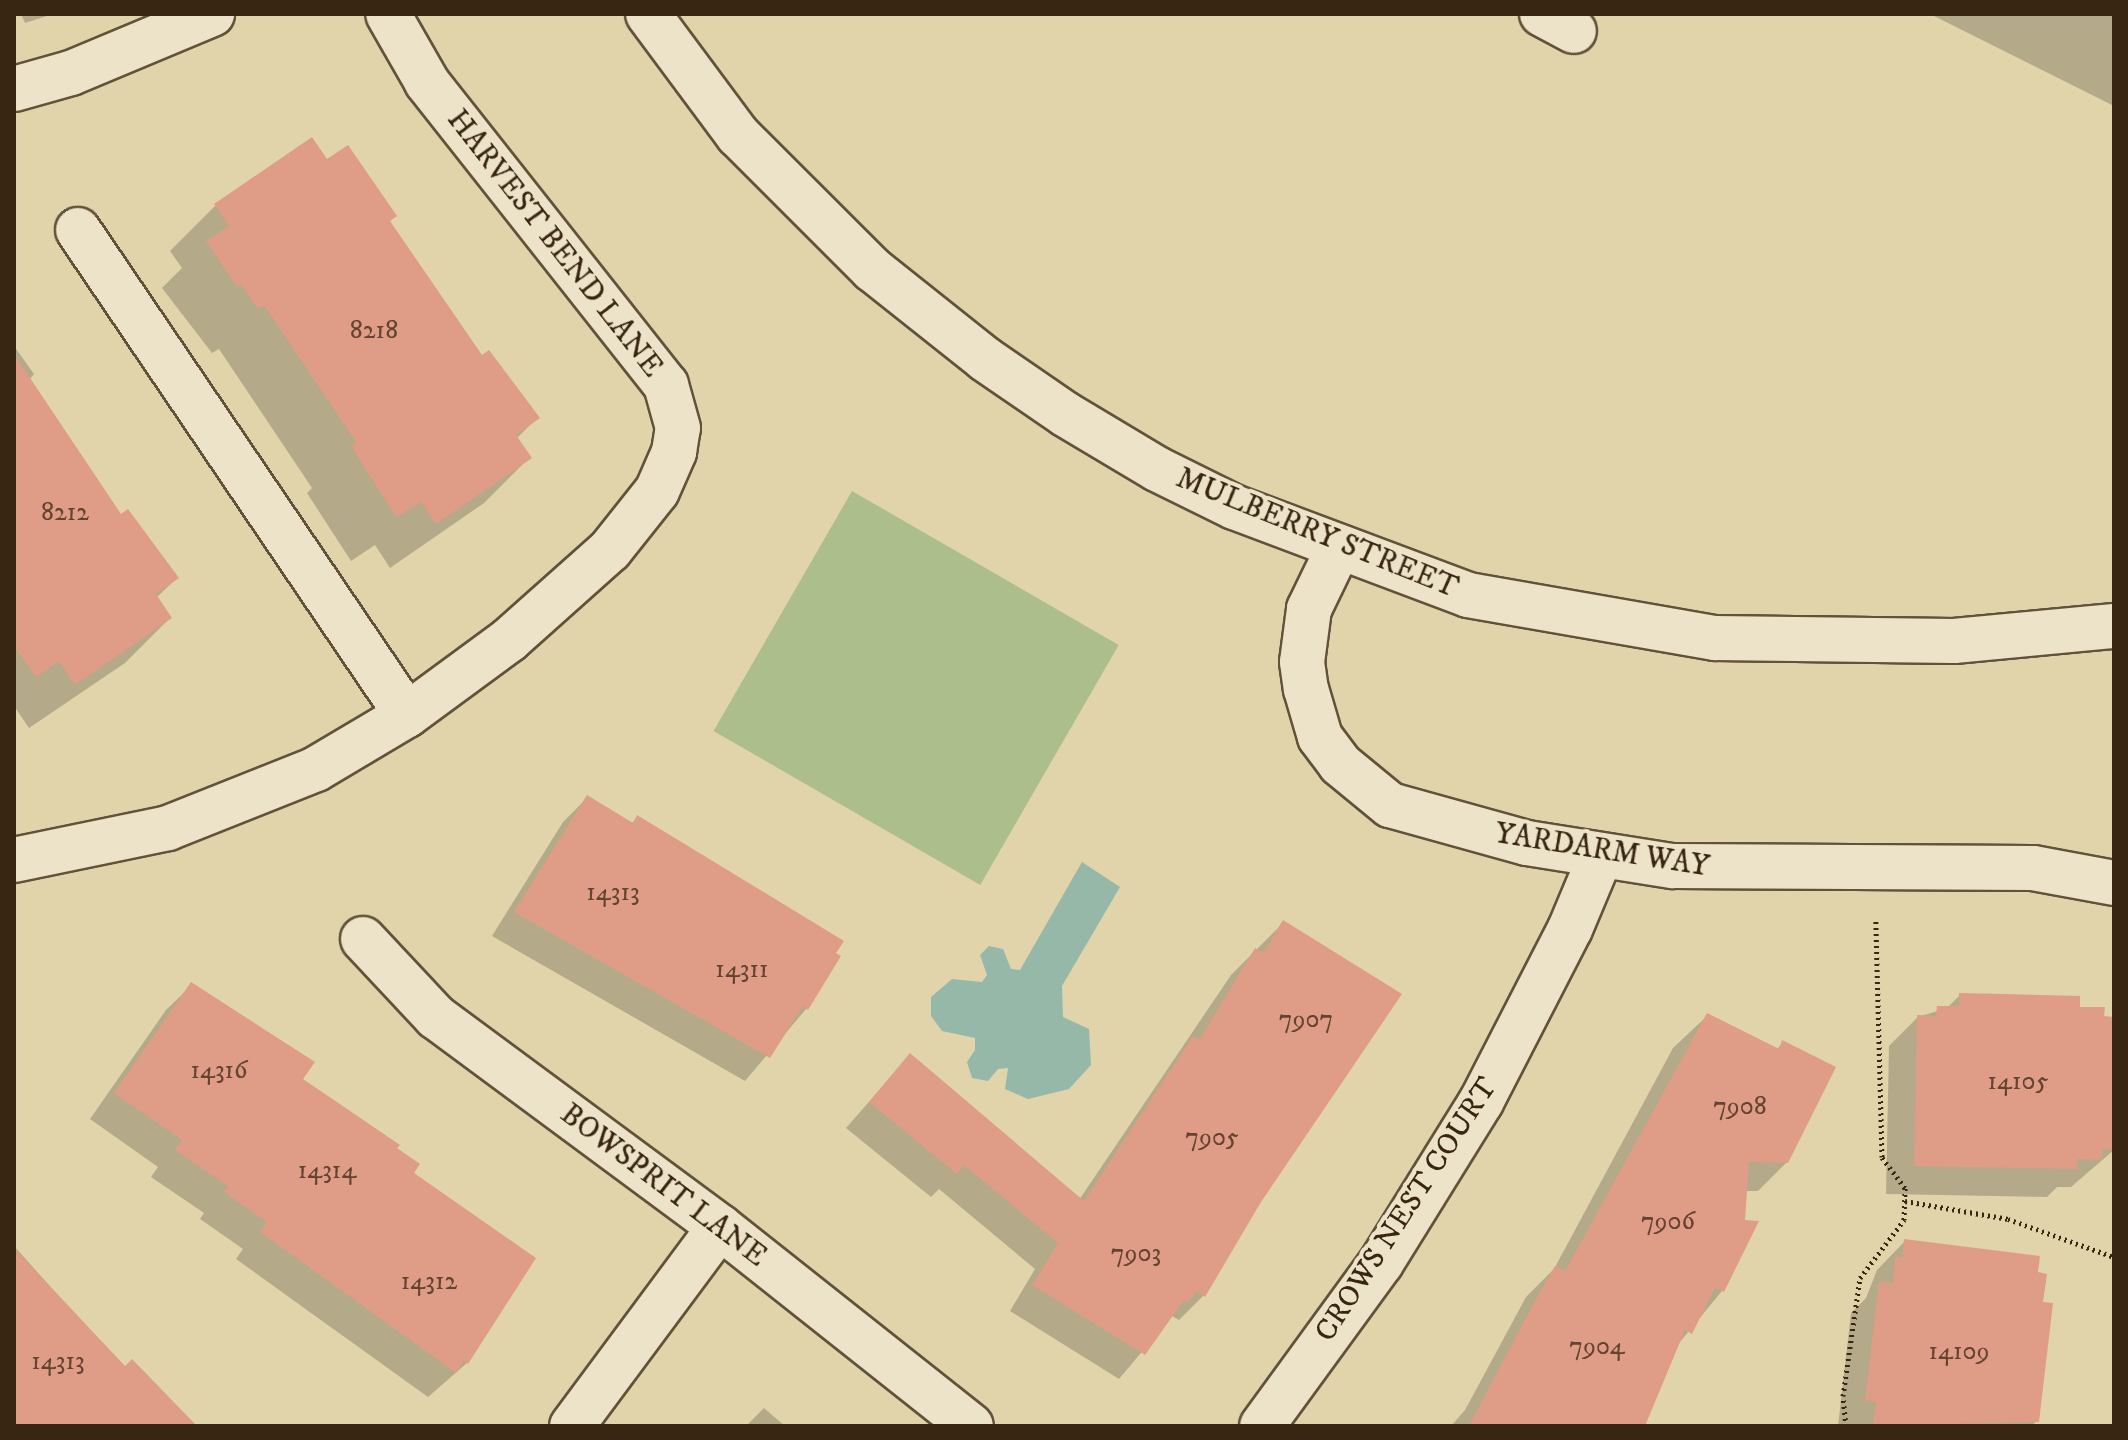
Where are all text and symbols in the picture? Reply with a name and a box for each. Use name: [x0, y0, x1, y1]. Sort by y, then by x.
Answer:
street label: HARVEST BEND LANE: [438, 103, 670, 385]
house number: 8218: [350, 315, 398, 347]
street label: MULBERRY STREET: [1171, 461, 1463, 607]
house number: 8212: [41, 497, 89, 529]
street label: YARDARM WAY: [1492, 816, 1712, 886]
house number: 14313: [586, 877, 640, 909]
house number: 14311: [715, 954, 769, 986]
house number: 7907: [1279, 1004, 1333, 1036]
house number: 14316: [190, 1055, 248, 1087]
house number: 14105: [1988, 1066, 2048, 1098]
street label: CROWS NEST COURT: [1308, 1071, 1506, 1349]
house number: 7908: [1713, 1091, 1767, 1123]
street label: BOWSPRIT LANE: [553, 1097, 773, 1275]
house number: 7905: [1185, 1122, 1239, 1154]
house number: 14314: [298, 1155, 356, 1187]
house number: 7906: [1641, 1206, 1695, 1238]
house number: 7903: [1111, 1238, 1161, 1270]
house number: 14312: [401, 1266, 457, 1298]
house number: 7904: [1569, 1331, 1625, 1363]
house number: 14109: [1929, 1336, 1989, 1368]
house number: 14313: [31, 1346, 85, 1378]

